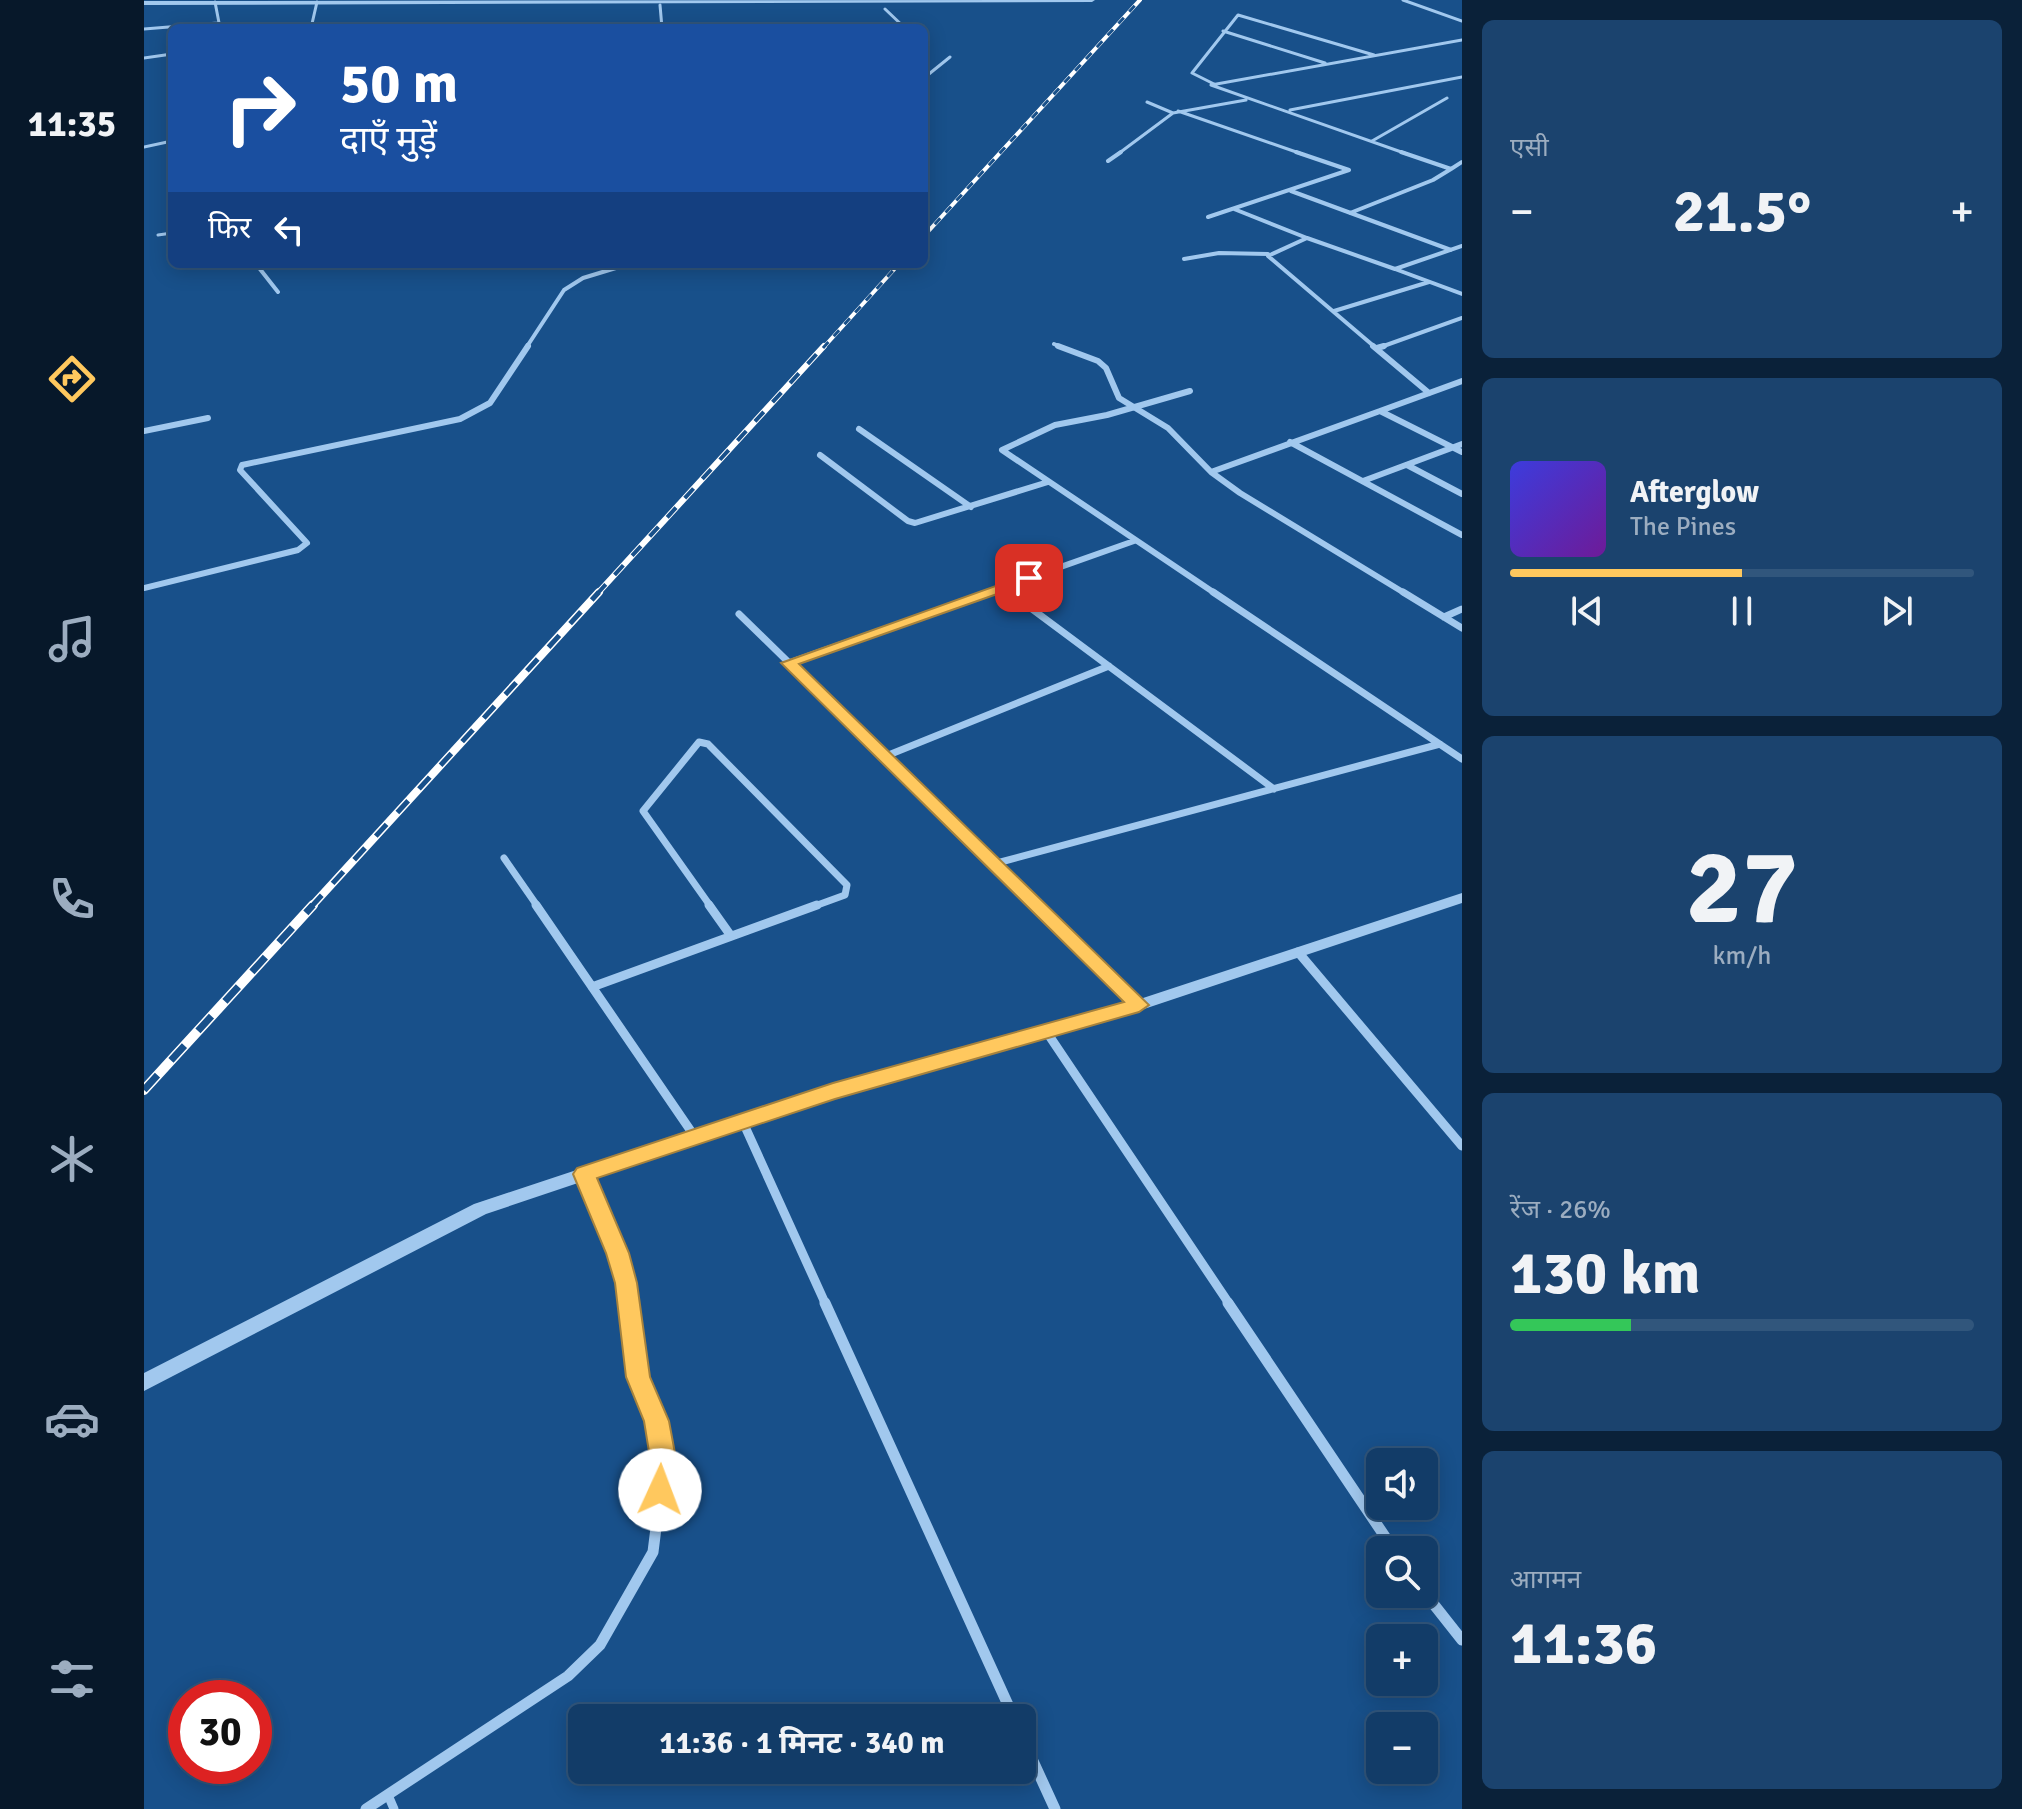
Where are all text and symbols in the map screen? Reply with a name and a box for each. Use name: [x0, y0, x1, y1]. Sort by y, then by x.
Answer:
text: 50 m: [340, 49, 458, 118]
icon: right: [208, 56, 312, 160]
text: 11:35: [28, 102, 116, 147]
text: दाएँ मुड़ें: [340, 118, 437, 163]
text: एसी: [1510, 132, 1549, 164]
text: 21.5°: [1673, 175, 1811, 249]
text: −: [1510, 185, 1534, 239]
text: +: [1950, 185, 1974, 239]
icon: left: [267, 208, 311, 252]
text: फिर: [208, 210, 251, 247]
icon: directions: [44, 351, 100, 407]
text: Afterglow: [1630, 474, 1759, 511]
text: The Pines: [1630, 511, 1736, 543]
pin: [995, 544, 1063, 612]
icon: arrive: [1007, 556, 1051, 600]
icon: previous: [1565, 589, 1609, 633]
icon: pause: [1720, 589, 1764, 633]
icon: next: [1875, 589, 1919, 633]
icon: music: [44, 611, 100, 667]
text: 27: [1686, 824, 1798, 952]
icon: phone: [44, 871, 100, 927]
text: km/h: [1713, 940, 1771, 972]
icon: climate: [44, 1131, 100, 1187]
text: रेंज · 26%: [1510, 1194, 1611, 1226]
text: 130 km: [1510, 1237, 1700, 1311]
icon: car: [44, 1391, 100, 1447]
position arrow: [618, 1448, 702, 1532]
map controls: [1366, 1448, 1438, 1784]
button: sound: [1366, 1448, 1438, 1520]
button: search: [1366, 1536, 1438, 1608]
text: आगमन: [1510, 1564, 1581, 1596]
text: 11:36: [1510, 1607, 1657, 1681]
button: +: [1366, 1624, 1438, 1696]
icon: filters: [44, 1651, 100, 1707]
speed limit sign: 30: [168, 1680, 272, 1784]
button: −: [1366, 1712, 1438, 1784]
text: 11:36 · 1 मिनट · 340 m: [659, 1725, 945, 1762]

